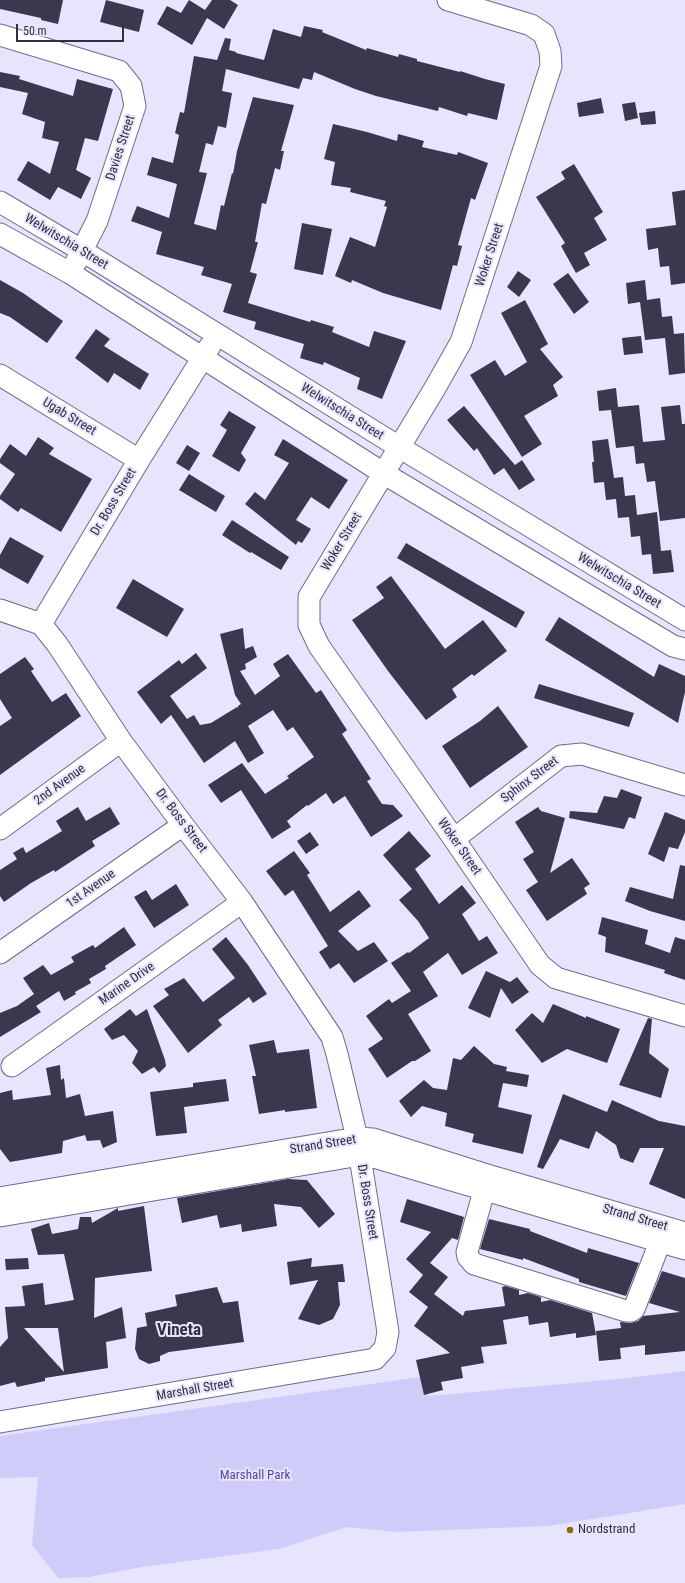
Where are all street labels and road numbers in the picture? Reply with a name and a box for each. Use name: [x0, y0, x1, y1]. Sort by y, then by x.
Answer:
street label: Davies Street: [103, 113, 139, 183]
street label: Welwitschia Street: [21, 211, 111, 273]
street label: Woker Street: [472, 221, 508, 289]
street label: Welwitschia Street: [298, 380, 386, 444]
street label: Ugab Street: [39, 395, 99, 439]
street label: Dr. Boss Street: [88, 465, 140, 539]
street label: Woker Street: [318, 510, 366, 574]
street label: Welwitschia Street: [574, 550, 664, 612]
street label: Sphinx Street: [498, 753, 562, 807]
street label: 2nd Avenue: [31, 761, 89, 809]
street label: Dr. Boss Street: [152, 786, 210, 856]
street label: Woker Street: [434, 816, 484, 878]
street label: 1st Avenue: [63, 866, 119, 912]
street label: Marine Drive: [96, 959, 158, 1009]
street label: Strand Street: [289, 1132, 357, 1158]
street label: Dr. Boss Street: [353, 1163, 381, 1241]
street label: Strand Street: [601, 1201, 669, 1235]
street label: Marshall Street: [155, 1376, 235, 1404]

